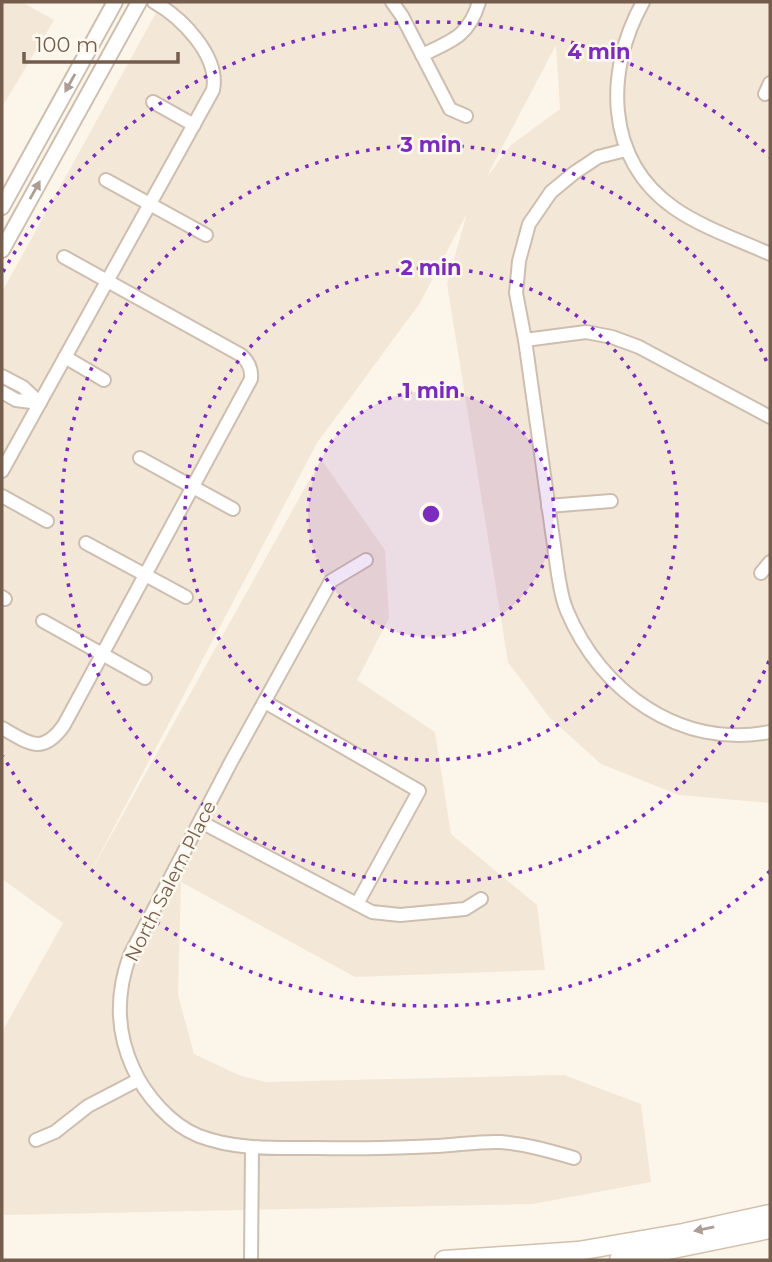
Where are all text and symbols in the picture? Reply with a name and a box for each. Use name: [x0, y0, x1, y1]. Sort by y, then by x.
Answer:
scale bar: [24, 21, 178, 65]
text: 100 m: [35, 32, 98, 57]
text: 4 min: [567, 39, 631, 64]
one-way arrow: [64, 73, 76, 93]
text: 3 min: [399, 132, 462, 157]
one-way arrow: [29, 180, 41, 200]
text: 2 min: [400, 255, 462, 280]
text: 1 min: [402, 378, 460, 403]
centre of rings: [419, 502, 443, 526]
street label: North Salem Place: [120, 797, 221, 965]
one-way arrow: [693, 1223, 715, 1234]

